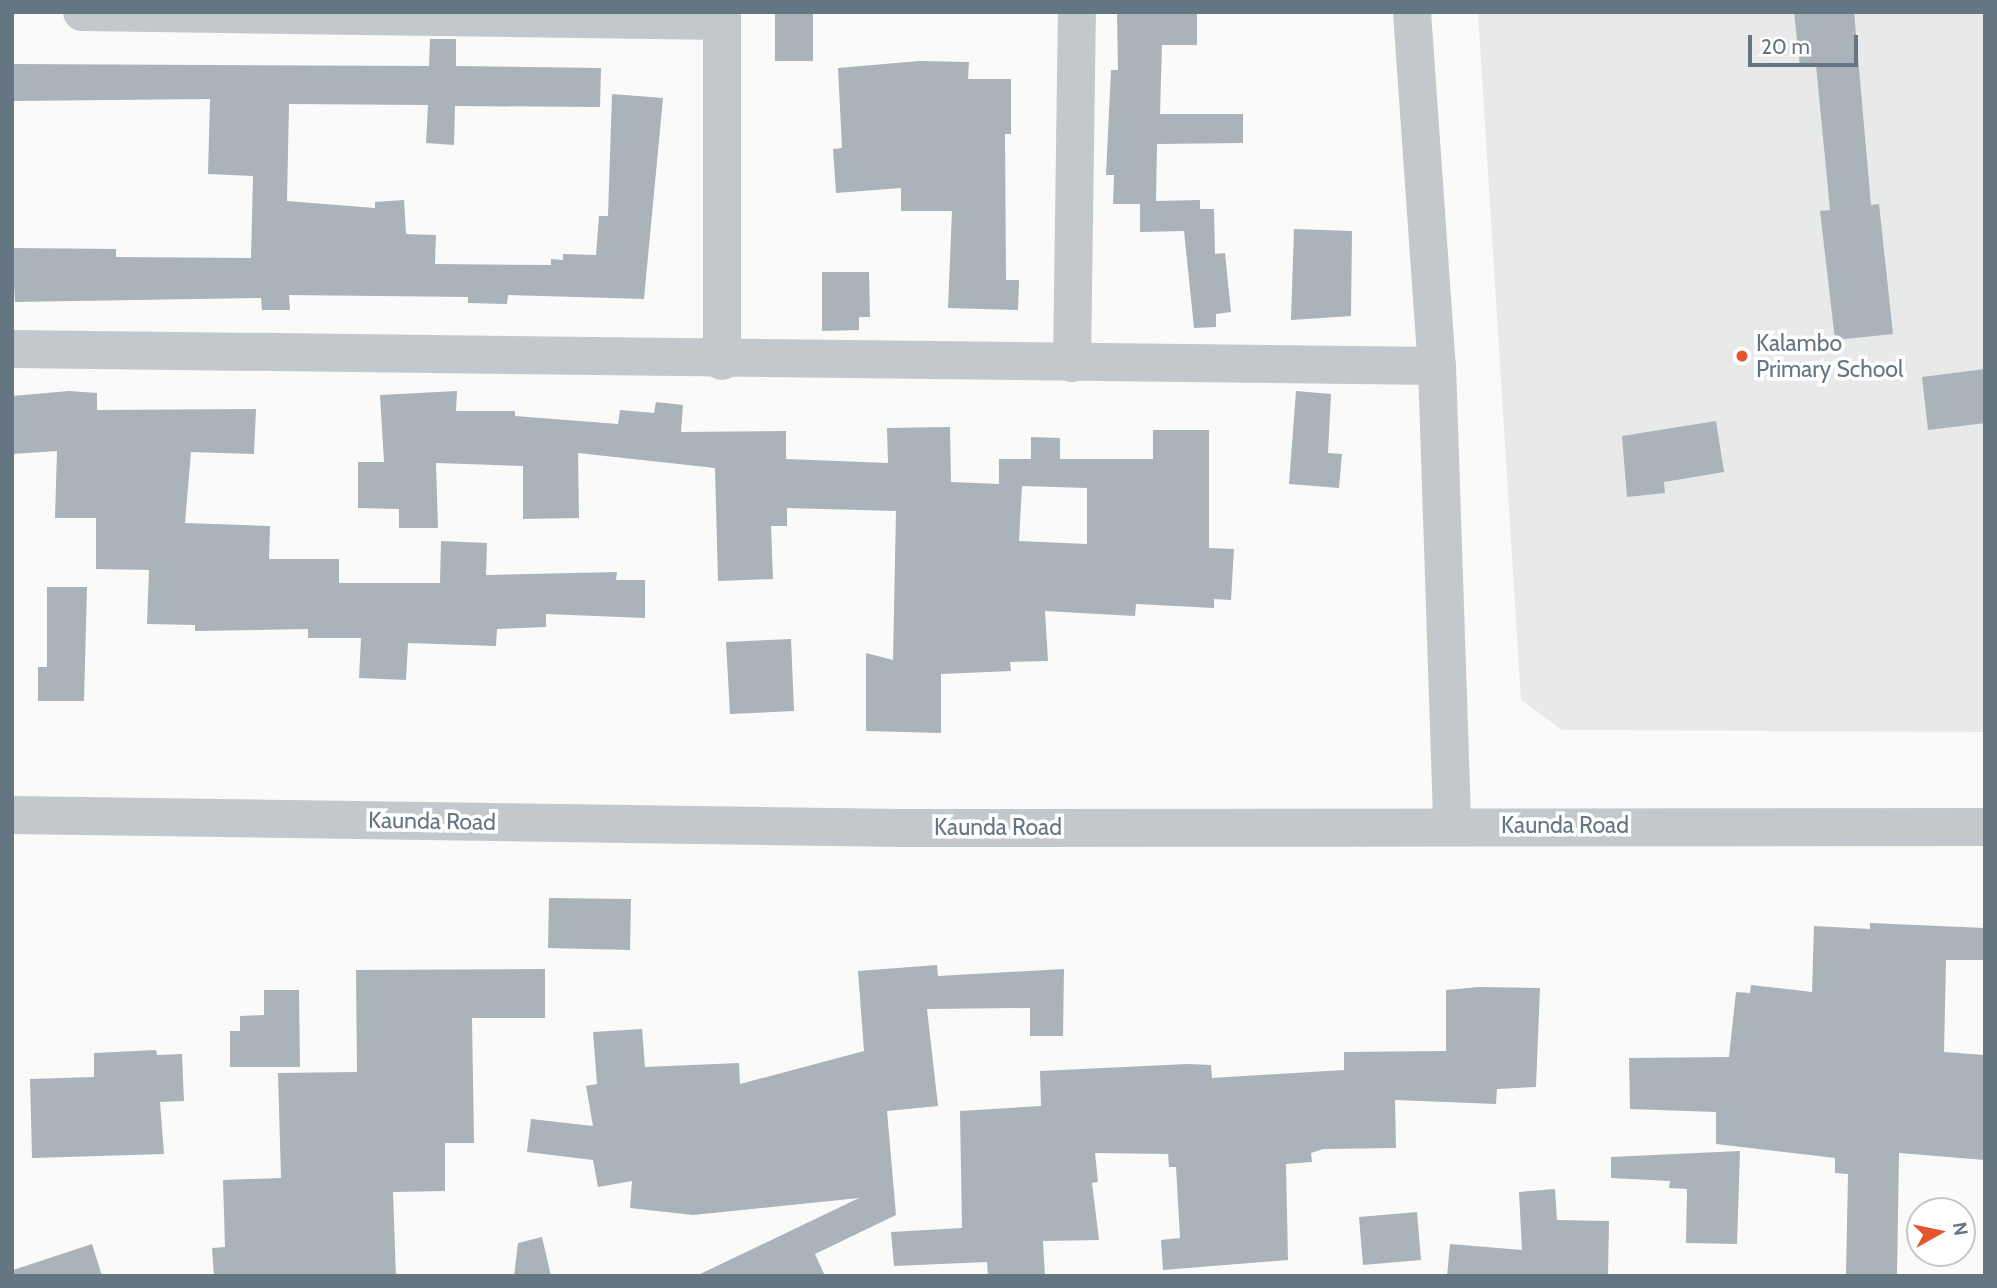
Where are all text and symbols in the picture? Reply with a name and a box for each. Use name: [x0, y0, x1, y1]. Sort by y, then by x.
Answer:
scale bar: [1752, 21, 1862, 65]
text: 20 m: [1761, 34, 1810, 59]
place label: Kalambo Primary School: [1756, 329, 1903, 383]
marker: Kalambo Primary School: [1734, 348, 1750, 364]
street label: Kaunda Road: [368, 806, 496, 836]
street label: Kaunda Road: [1501, 811, 1629, 839]
street label: Kaunda Road: [934, 813, 1062, 841]
north arrow: [1906, 1197, 1976, 1267]
text: N: [1948, 1221, 1973, 1237]

